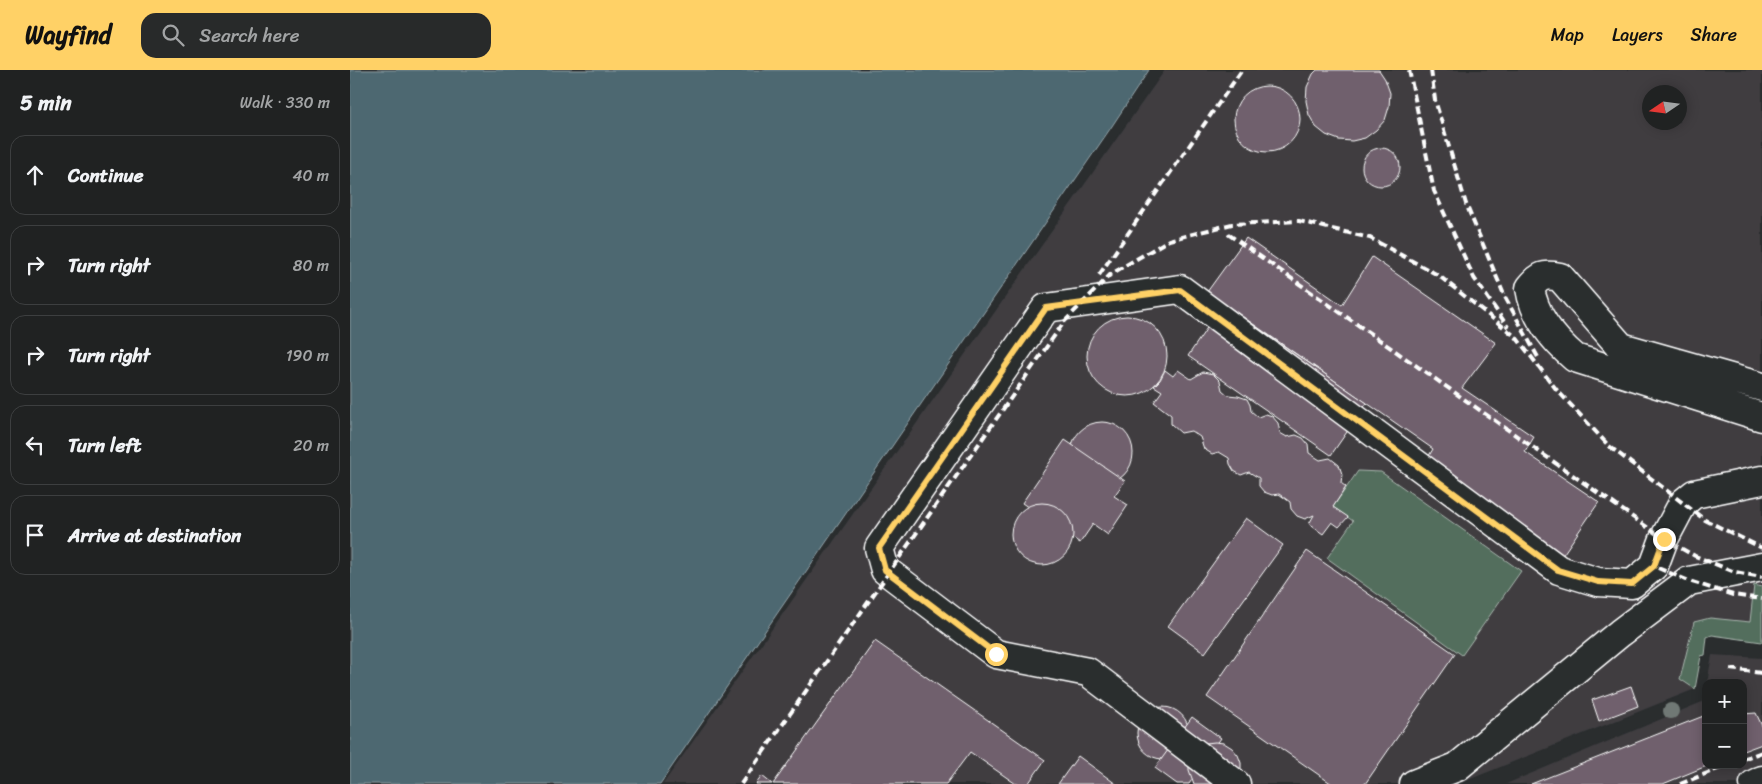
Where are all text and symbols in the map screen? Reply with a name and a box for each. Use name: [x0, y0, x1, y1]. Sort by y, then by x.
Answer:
search box: [141, 13, 491, 58]
text: Wayfind: [25, 14, 111, 56]
text: Search here: [199, 19, 299, 52]
text: Map: [1551, 19, 1584, 51]
text: Layers: [1612, 19, 1663, 51]
text: Share: [1691, 19, 1737, 51]
icon: search: [159, 21, 187, 49]
text: 5 min: [20, 84, 72, 122]
north arrow: [1642, 85, 1687, 130]
text: Walk · 330 m: [240, 88, 330, 117]
text: Continue: [68, 159, 144, 192]
icon: ahead: [21, 161, 49, 189]
text: 40 m: [292, 161, 329, 190]
text: Turn right: [68, 249, 150, 282]
icon: right: [21, 251, 49, 279]
text: 80 m: [293, 251, 329, 280]
text: Turn right: [68, 339, 150, 372]
icon: right: [21, 341, 49, 369]
text: 190 m: [286, 341, 329, 370]
text: Turn left: [68, 429, 141, 462]
icon: left: [21, 431, 49, 459]
text: 20 m: [293, 431, 329, 460]
text: Arrive at destination: [68, 519, 241, 552]
icon: arrive: [21, 521, 49, 549]
route end: [1653, 528, 1676, 551]
route start: [985, 643, 1008, 666]
map controls: [1702, 679, 1747, 769]
button: +: [1702, 679, 1747, 724]
button: −: [1702, 724, 1747, 769]

